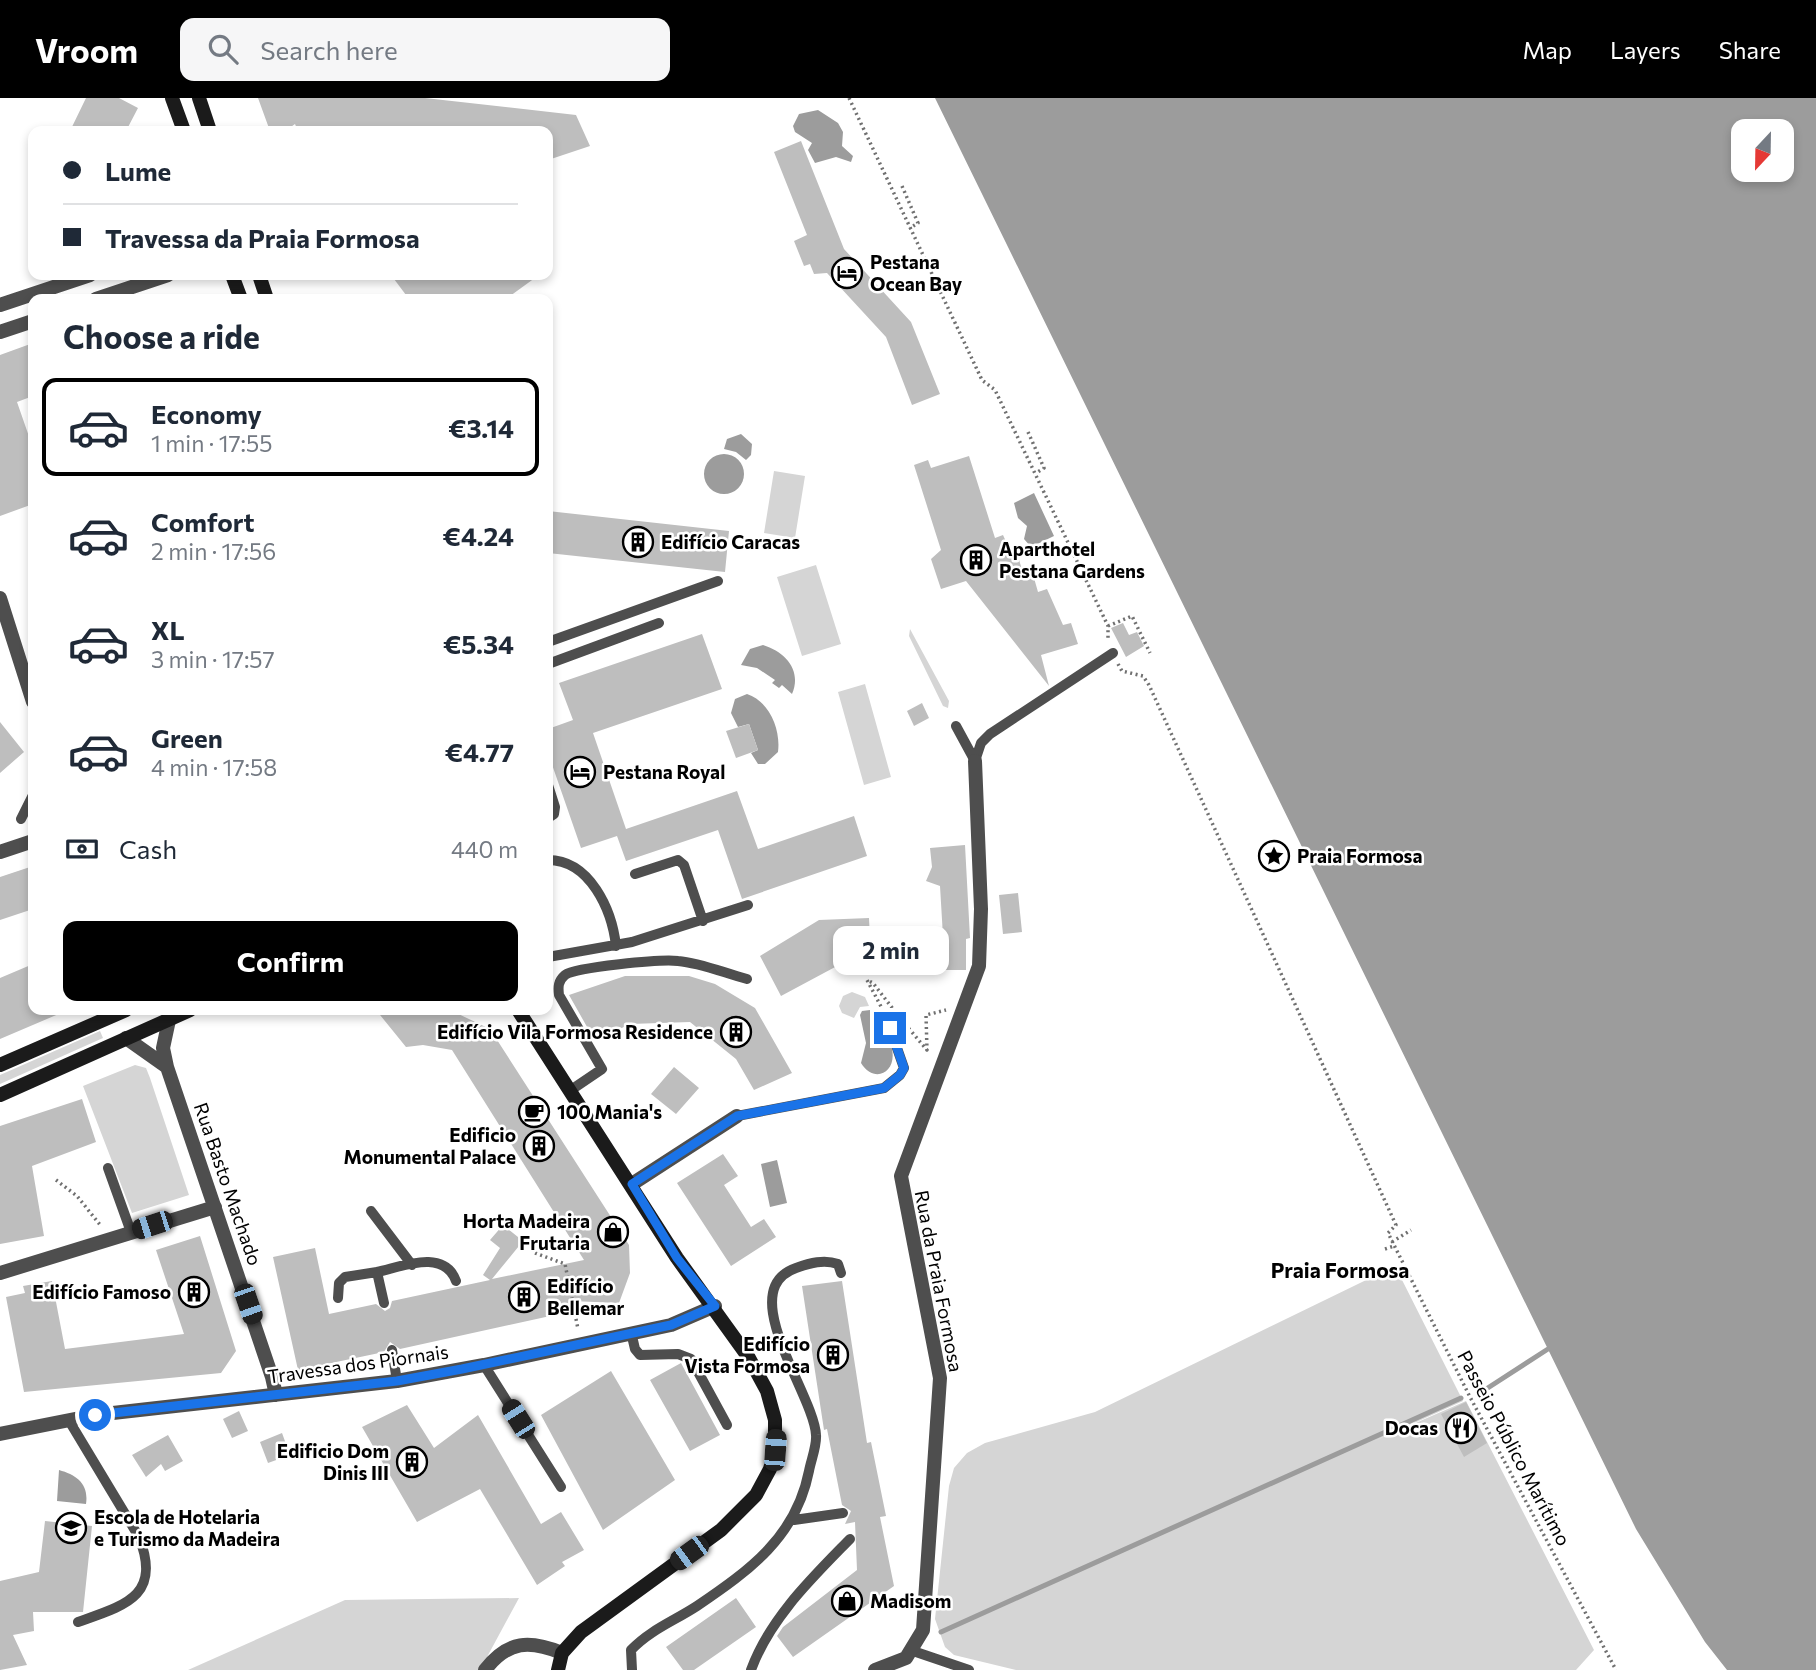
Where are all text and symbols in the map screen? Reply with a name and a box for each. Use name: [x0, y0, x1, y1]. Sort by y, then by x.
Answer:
search box: [180, 18, 670, 81]
text: Vroom: [35, 29, 138, 70]
icon: search: [204, 30, 242, 68]
text: Search here: [260, 34, 398, 65]
text: Map: [1523, 35, 1572, 64]
text: Layers: [1610, 35, 1681, 64]
text: Share: [1719, 35, 1781, 64]
north arrow: [1731, 119, 1794, 182]
map controls: [1731, 119, 1794, 182]
text: Lume: [105, 155, 171, 186]
text: Travessa da Praia Formosa: [105, 222, 420, 253]
place label: Pestana Ocean Bay: [870, 250, 963, 295]
hotel icon: Pestana Ocean Bay: [830, 256, 864, 290]
text: Choose a ride: [63, 316, 260, 356]
icon: car: [67, 396, 130, 459]
text: Economy: [151, 398, 262, 429]
text: €3.14: [448, 412, 514, 443]
text: 1 min · 17:55: [151, 429, 272, 457]
icon: car: [67, 504, 130, 567]
text: Comfort: [151, 506, 254, 537]
text: €4.24: [443, 520, 514, 551]
building icon: Edifício Caracas: [621, 525, 655, 559]
place label: Edifício Caracas: [661, 530, 800, 553]
text: 2 min · 17:56: [151, 537, 276, 565]
place label: Aparthotel Pestana Gardens: [999, 537, 1145, 582]
building icon: Aparthotel Pestana Gardens: [959, 543, 993, 577]
icon: car: [67, 612, 130, 675]
text: XL: [151, 614, 185, 645]
text: €5.34: [443, 628, 514, 659]
text: 3 min · 17:57: [151, 645, 275, 673]
icon: car: [67, 720, 130, 783]
text: Green: [151, 722, 223, 753]
text: €4.77: [445, 736, 514, 767]
text: 4 min · 17:58: [151, 753, 277, 781]
hotel icon: Pestana Royal: [563, 755, 597, 789]
place label: Pestana Royal: [603, 760, 725, 783]
icon: cash: [63, 830, 101, 868]
text: Cash: [119, 833, 177, 864]
text: 440 m: [451, 835, 518, 863]
place icon: Praia Formosa: [1257, 839, 1291, 873]
place label: Praia Formosa: [1297, 844, 1422, 867]
button: Confirm: [63, 921, 518, 1001]
callout: 2 min: [832, 926, 948, 976]
text: 2 min: [862, 936, 920, 964]
route end: [874, 1012, 906, 1044]
building icon: Edifício Vila Formosa Residence: [719, 1015, 753, 1049]
place label: Edifício Vila Formosa Residence: [437, 1020, 713, 1043]
cafe icon: 100 Mania's: [517, 1095, 551, 1129]
street label: Rua Basto Machado: [190, 1099, 267, 1268]
place label: 100 Mania's: [557, 1100, 662, 1123]
place label: Edificio Monumental Palace: [343, 1123, 516, 1168]
building icon: Edificio Monumental Palace: [522, 1129, 556, 1163]
street label: Rua da Praia Formosa: [911, 1188, 968, 1374]
car: [129, 1209, 176, 1241]
place label: Horta Madeira Frutaria: [463, 1209, 590, 1254]
shop icon: Horta Madeira Frutaria: [596, 1215, 630, 1249]
district label: Praia Formosa: [1271, 1257, 1409, 1282]
place label: Edifício Bellemar: [547, 1274, 625, 1319]
building icon: Edifício Famoso: [177, 1275, 211, 1309]
place label: Edifício Famoso: [32, 1280, 171, 1303]
building icon: Edifício Bellemar: [507, 1280, 541, 1314]
car: [232, 1281, 265, 1327]
place label: Edifício Vista Formosa: [684, 1332, 810, 1377]
building icon: Edifício Vista Formosa: [816, 1338, 850, 1372]
street label: Travessa dos Piornais: [266, 1339, 450, 1388]
street label: Passeio Público Marítimo: [1453, 1346, 1576, 1549]
car: [498, 1396, 539, 1442]
route start: [79, 1399, 111, 1431]
restaurant icon: Docas: [1444, 1411, 1478, 1445]
place label: Docas: [1385, 1416, 1438, 1439]
car: [764, 1428, 787, 1472]
place label: Edificio Dom Dinis III: [277, 1439, 389, 1484]
building icon: Edificio Dom Dinis III: [395, 1445, 429, 1479]
place label: Escola de Hotelaria e Turismo da Madeira: [94, 1505, 280, 1550]
school or university icon: Escola de Hotelaria e Turismo da Madeira: [54, 1511, 88, 1545]
car: [666, 1532, 713, 1574]
shop icon: Madisom: [830, 1584, 864, 1618]
place label: Madisom: [870, 1589, 951, 1612]

